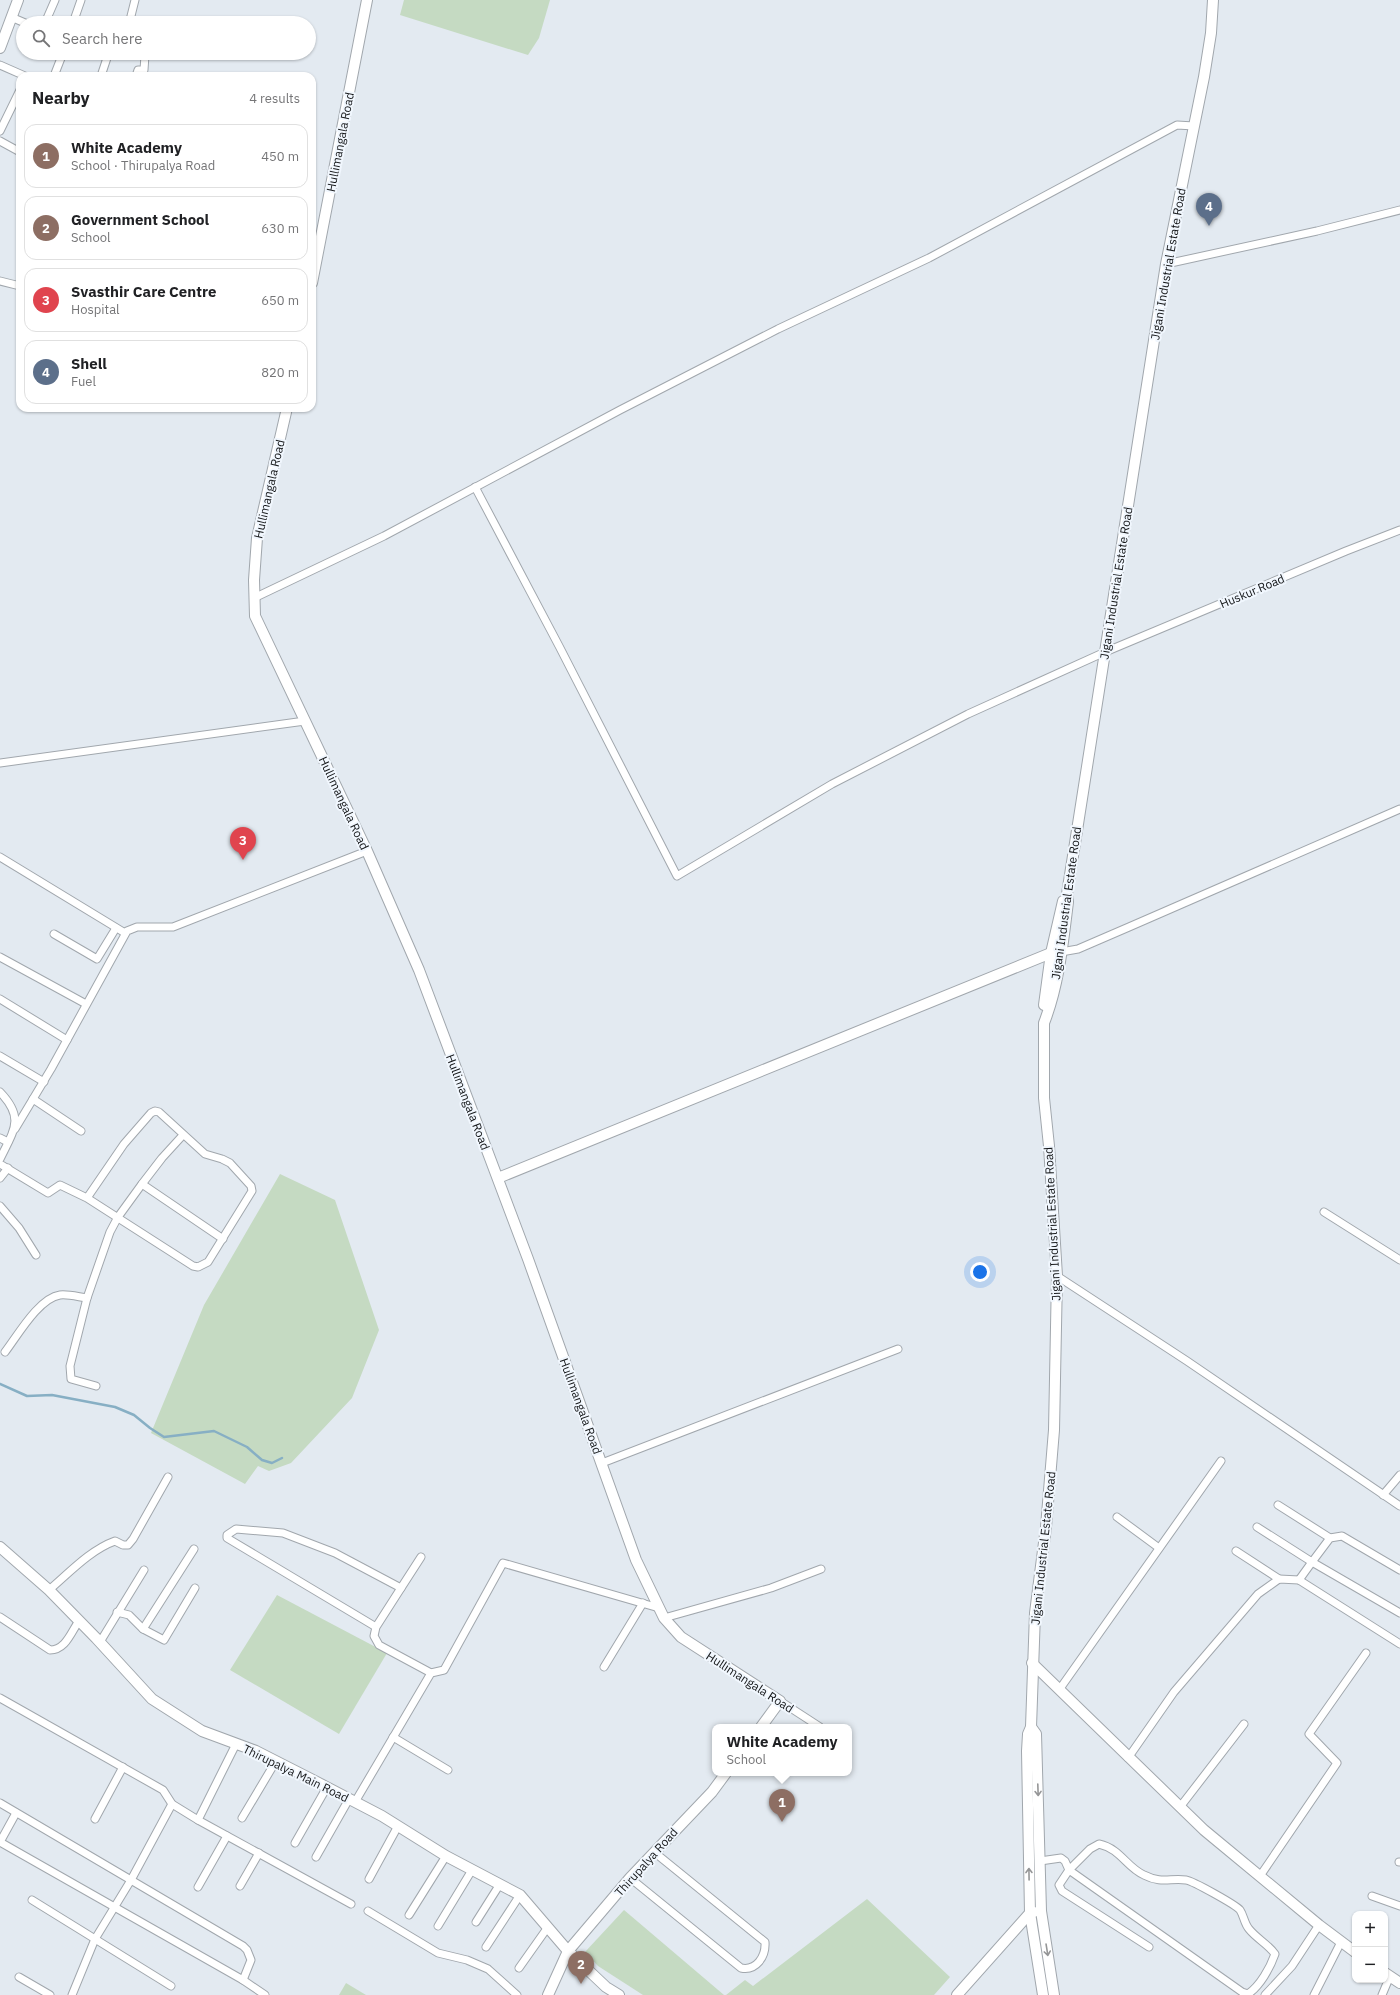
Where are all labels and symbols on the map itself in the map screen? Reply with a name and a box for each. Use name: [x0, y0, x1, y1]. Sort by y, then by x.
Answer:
street label: Hullimangala Road: [323, 91, 357, 193]
street label: Jigani Industrial Estate Road: [1147, 187, 1189, 341]
pin: 4: [1196, 193, 1222, 226]
street label: Hullimangala Road: [250, 438, 288, 540]
street label: Jigani Industrial Estate Road: [1097, 506, 1135, 660]
street label: Huskur Road: [1217, 571, 1287, 611]
street label: Hullimangala Road: [316, 754, 372, 852]
street label: Jigani Industrial Estate Road: [1048, 826, 1084, 980]
pin: 3: [230, 827, 256, 860]
street label: Hullimangala Road: [443, 1052, 493, 1152]
street label: Jigani Industrial Estate Road: [1040, 1147, 1064, 1301]
your location: [970, 1262, 990, 1282]
street label: Hullimangala Road: [557, 1356, 605, 1456]
street label: Jigani Industrial Estate Road: [1027, 1470, 1059, 1626]
street label: Hullimangala Road: [703, 1648, 797, 1716]
street label: Thirupalya Main Road: [241, 1741, 351, 1805]
one-way arrow: [1034, 1783, 1041, 1796]
pin: 1: [769, 1789, 795, 1822]
street label: Thirupalya Road: [611, 1825, 681, 1899]
one-way arrow: [1026, 1868, 1033, 1881]
one-way arrow: [1043, 1943, 1051, 1956]
pin: 2: [568, 1951, 594, 1984]

